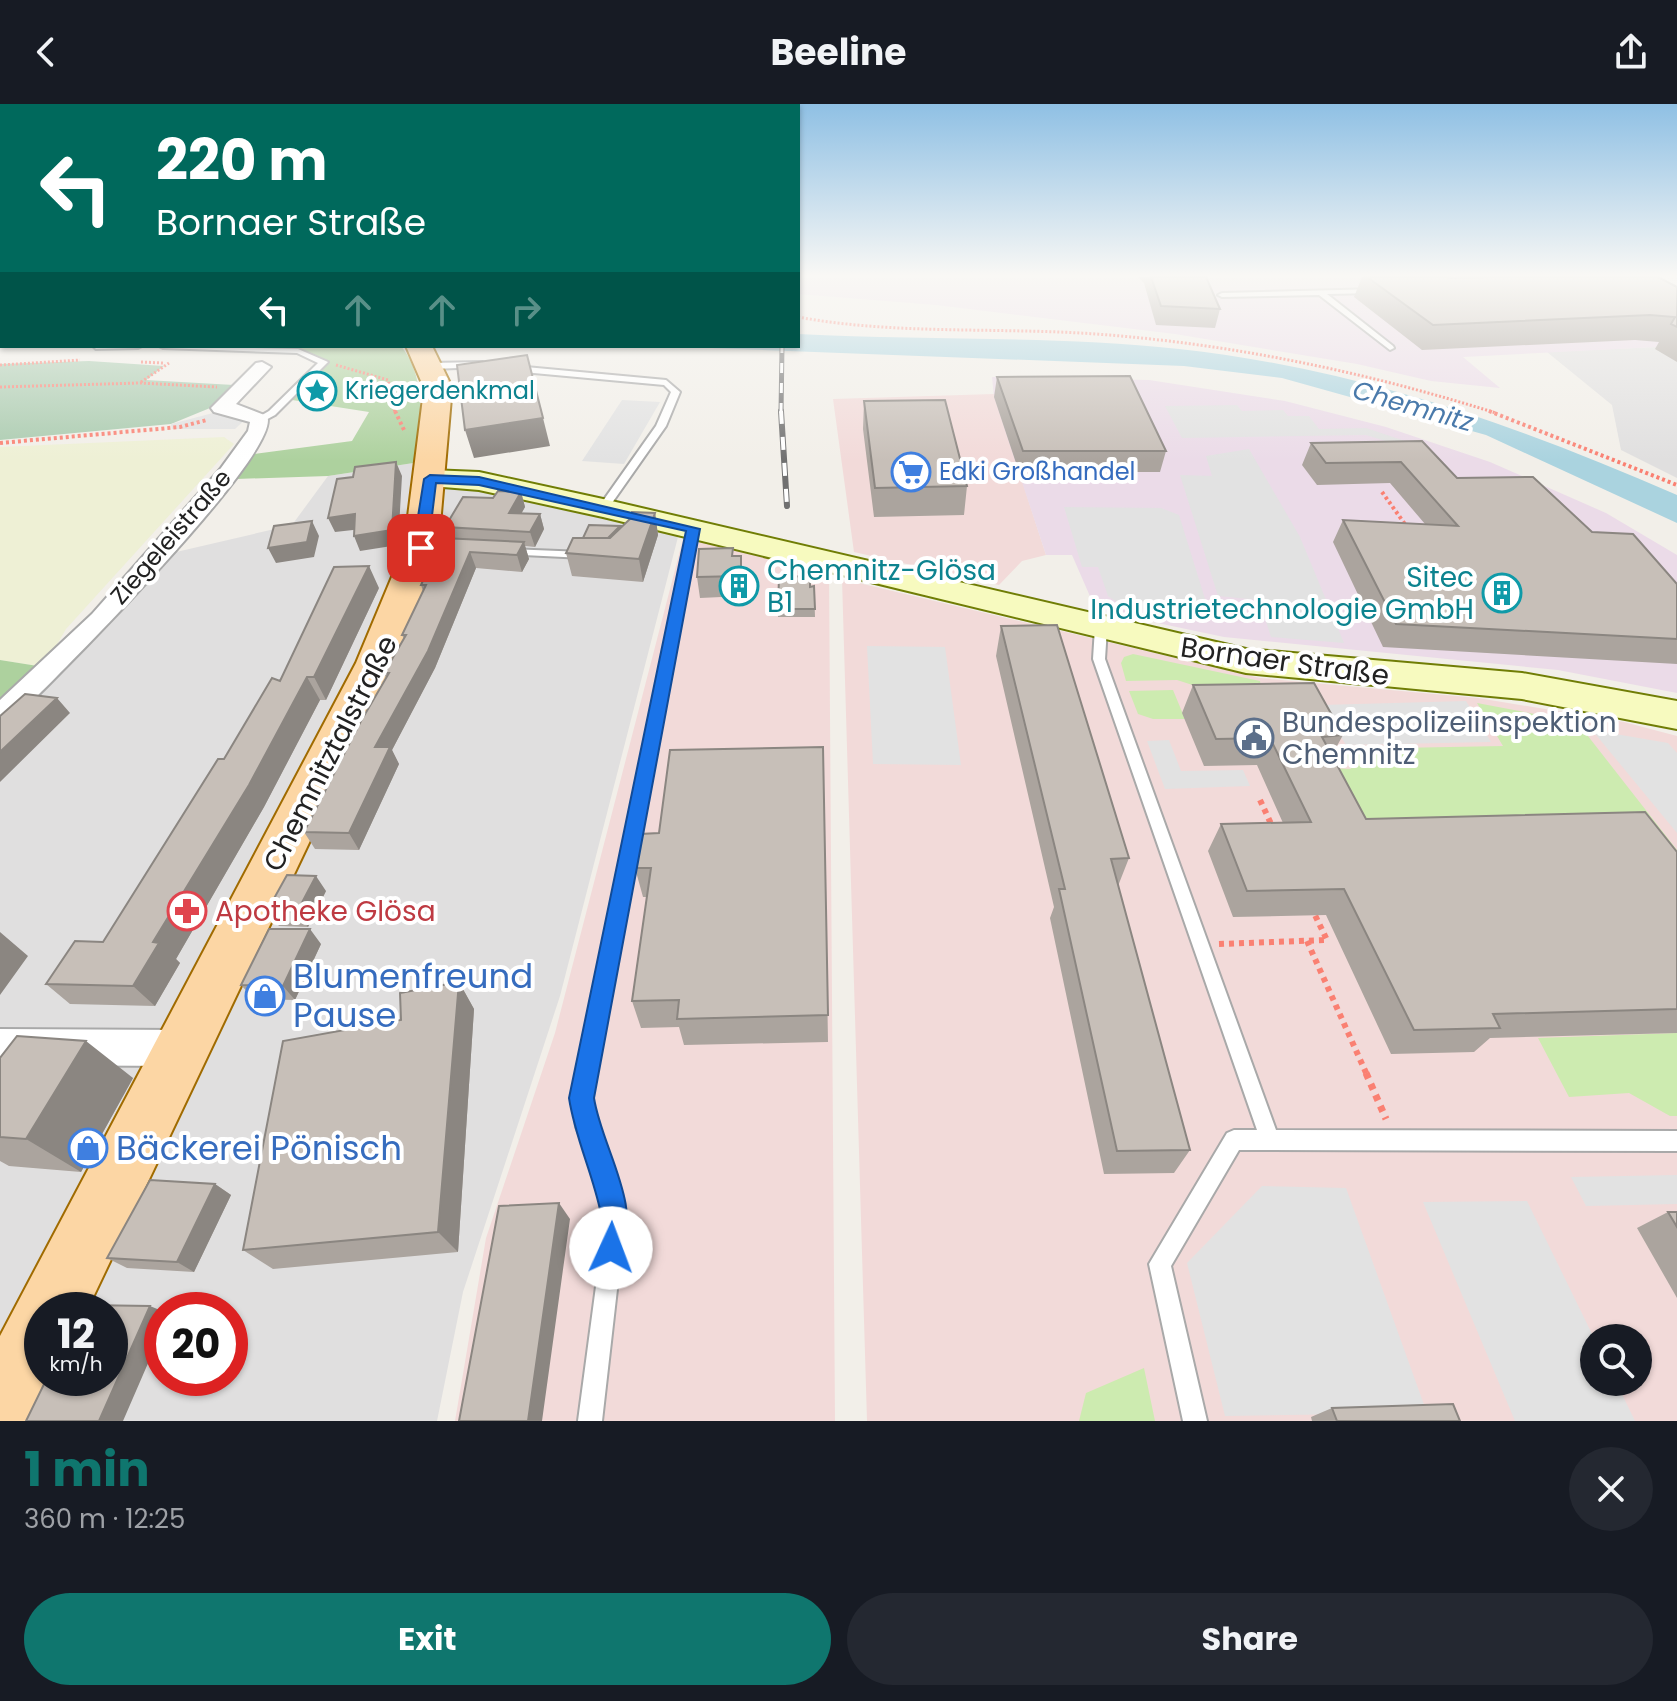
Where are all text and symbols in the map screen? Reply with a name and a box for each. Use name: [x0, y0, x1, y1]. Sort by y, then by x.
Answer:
text: Beeline: [771, 27, 906, 78]
icon: back: [24, 30, 68, 74]
icon: share: [1609, 30, 1653, 74]
text: 220 m: [156, 121, 328, 200]
icon: left: [24, 136, 128, 240]
text: Bornaer Straße: [156, 197, 426, 248]
icon: left: [252, 288, 296, 332]
icon: ahead: [336, 288, 380, 332]
icon: ahead: [420, 288, 464, 332]
icon: right: [504, 288, 548, 332]
place icon: Kriegerdenkmal: [296, 370, 338, 412]
water label: Chemnitz: [1348, 372, 1478, 440]
place label: Kriegerdenkmal: [345, 374, 535, 407]
supermarket icon: Edki Großhandel: [890, 451, 932, 493]
place label: Edki Großhandel: [939, 455, 1136, 488]
street label: Ziegeleistraße: [103, 462, 239, 611]
pin: [387, 514, 455, 582]
icon: arrive: [399, 526, 443, 570]
place label: Chemnitz-Glösa B1: [767, 551, 996, 622]
place label: Sitec Industrietechnologie GmbH: [1090, 558, 1474, 629]
building icon: Chemnitz-Glösa B1: [718, 565, 760, 607]
building icon: Sitec Industrietechnologie GmbH: [1481, 572, 1523, 614]
street label: Bornaer Straße: [1178, 628, 1392, 695]
street label: Chemnitztalstraße: [254, 629, 407, 878]
place label: Bundespolizeiinspektion Chemnitz: [1282, 703, 1617, 774]
public building icon: Bundespolizeiinspektion Chemnitz: [1233, 717, 1275, 759]
pharmacy icon: Apotheke Glösa: [166, 890, 208, 932]
place label: Apotheke Glösa: [215, 892, 436, 931]
place label: Blumenfreund Pause: [293, 952, 533, 1039]
shop icon: Blumenfreund Pause: [244, 975, 286, 1017]
place label: Bäckerei Pönisch: [116, 1124, 402, 1172]
shop icon: Bäckerei Pönisch: [67, 1127, 109, 1169]
position arrow: [569, 1206, 653, 1290]
speed limit sign: 20: [144, 1292, 248, 1396]
text: 12: [57, 1306, 95, 1362]
map controls: [1580, 1324, 1652, 1396]
button: search: [1580, 1324, 1652, 1396]
text: km/h: [49, 1350, 103, 1378]
text: 1 min: [24, 1436, 150, 1503]
button: close: [1569, 1447, 1653, 1531]
text: 360 m · 12:25: [24, 1501, 185, 1537]
button: Exit: [24, 1593, 831, 1685]
button: Share: [847, 1593, 1653, 1685]

